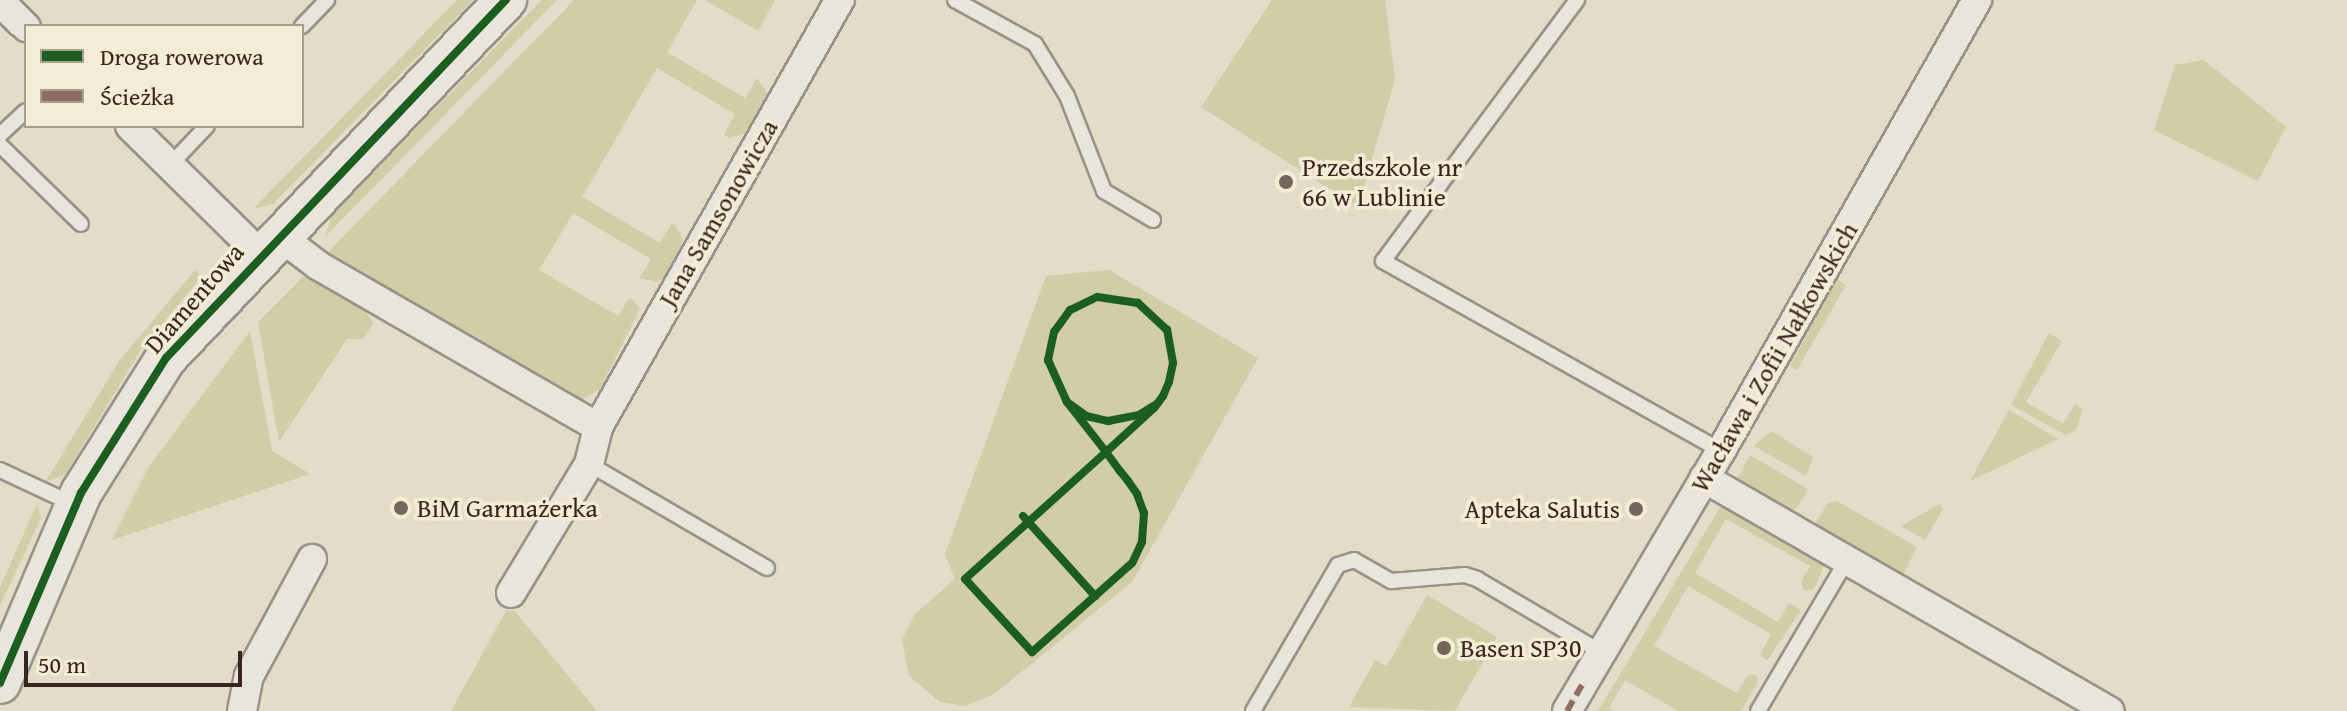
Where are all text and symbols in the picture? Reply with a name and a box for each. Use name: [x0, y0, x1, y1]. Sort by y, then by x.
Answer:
legend: [24, 24, 304, 128]
text: Droga rowerowa: [100, 39, 264, 74]
text: Ścieżka: [100, 79, 174, 114]
street label: Jana Samsonowicza: [652, 114, 784, 312]
place label: Przedszkole nr 66 w Lublinie: [1302, 151, 1462, 212]
marker: Przedszkole nr 66 w Lublinie: [1277, 173, 1295, 191]
street label: Wacława i Zofii Nałkowskich: [1684, 216, 1864, 498]
street label: Diamentowa: [138, 237, 250, 359]
place label: BiM Garmażerka: [417, 492, 598, 524]
place label: Apteka Salutis: [1464, 493, 1620, 525]
marker: BiM Garmażerka: [392, 499, 410, 517]
marker: Apteka Salutis: [1627, 500, 1645, 518]
place label: Basen SP30: [1460, 632, 1582, 664]
scale bar: [28, 635, 246, 685]
marker: Basen SP30: [1435, 639, 1453, 657]
text: 50 m: [38, 647, 86, 682]

